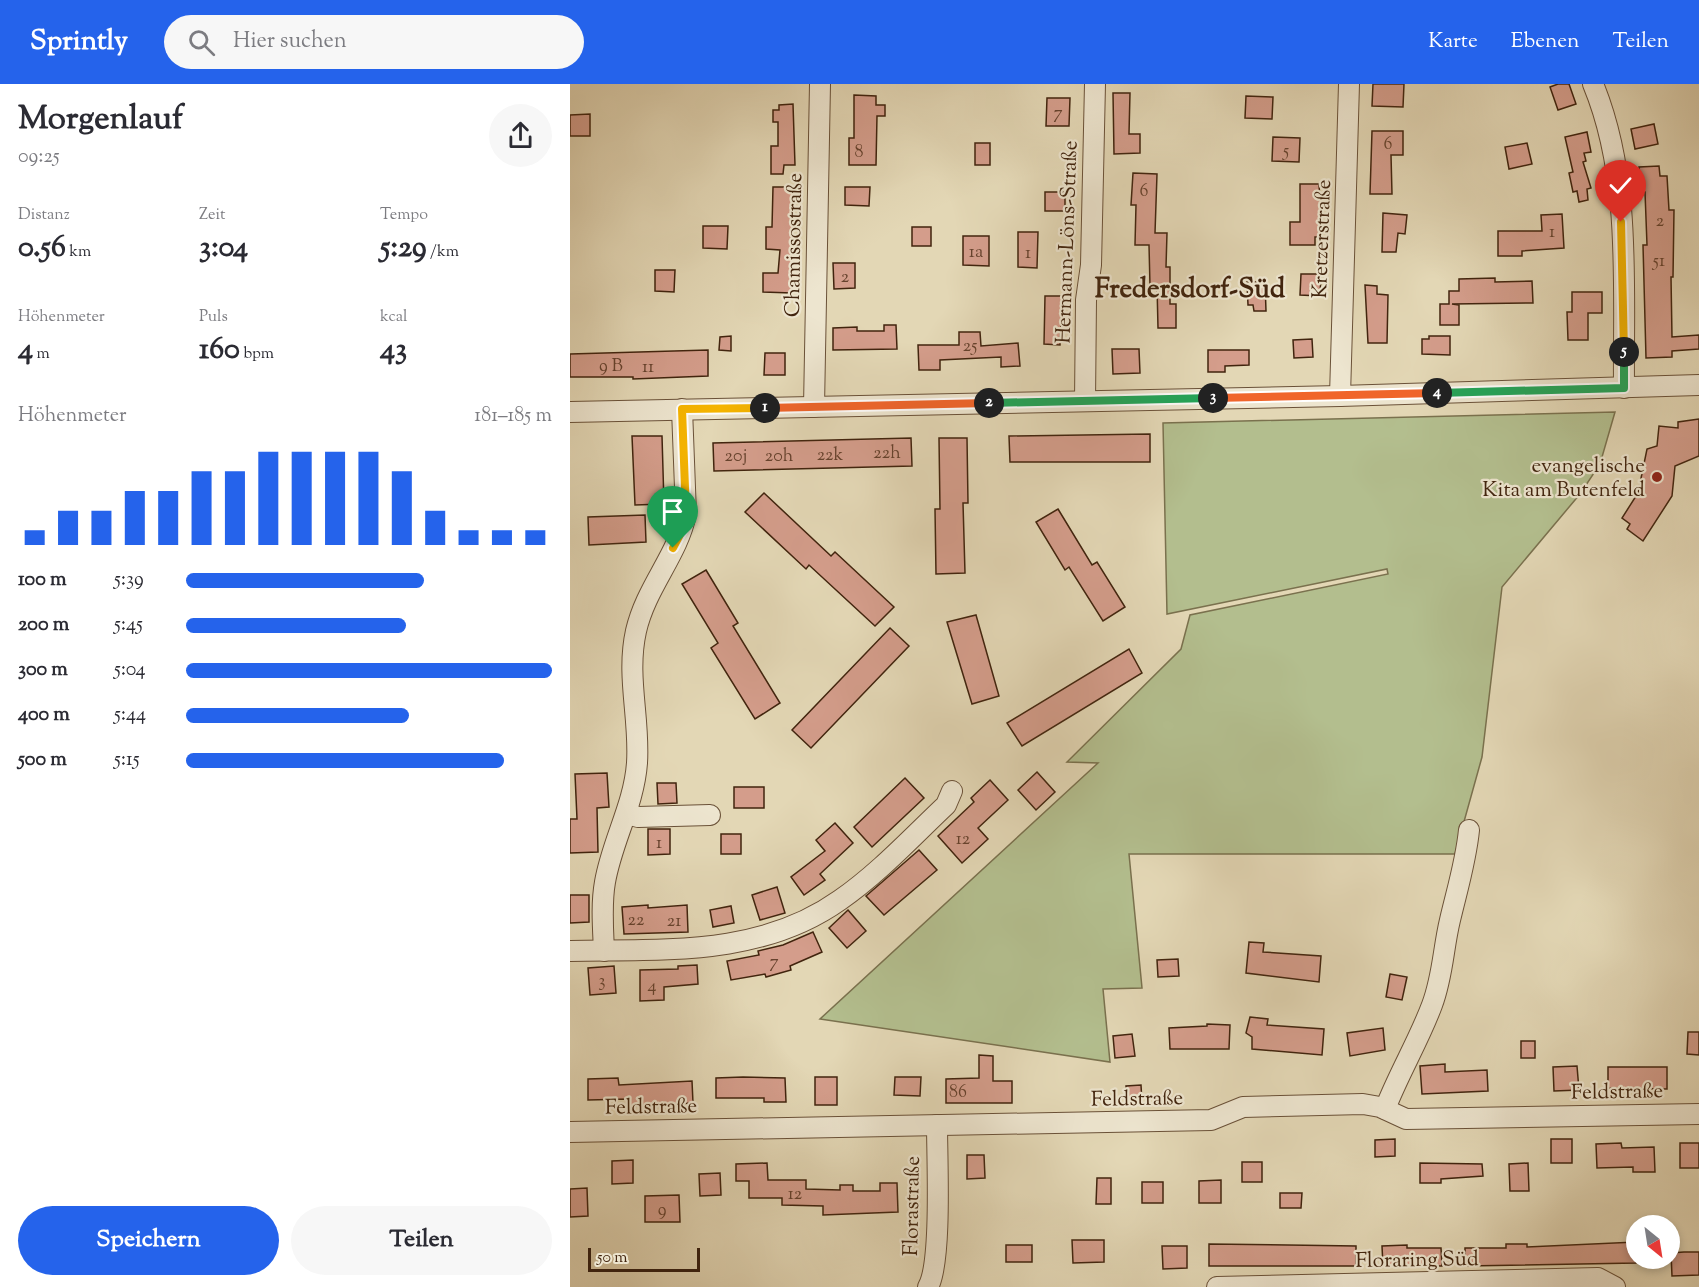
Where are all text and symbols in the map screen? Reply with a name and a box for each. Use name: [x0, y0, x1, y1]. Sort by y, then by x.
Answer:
search box: [164, 15, 584, 69]
text: Sprintly: [30, 22, 128, 62]
icon: search: [185, 26, 218, 59]
text: Hier suchen: [233, 26, 347, 58]
text: Karte: [1428, 27, 1478, 57]
text: Ebenen: [1511, 27, 1579, 57]
text: Teilen: [1612, 27, 1669, 57]
text: Morgenlauf: [18, 96, 183, 144]
house number: 7: [1053, 101, 1063, 127]
button: share: [489, 104, 552, 167]
house number: 6: [1384, 132, 1393, 158]
house number: 5: [1282, 139, 1289, 165]
house number: 8: [855, 140, 864, 166]
street label: Hermann-Löns-Straße: [1049, 140, 1087, 344]
text: 09:25: [18, 143, 60, 172]
pin: [1595, 160, 1646, 222]
icon: check: [1604, 169, 1637, 202]
street label: Chamissostraße: [779, 173, 811, 317]
house number: 6: [1140, 179, 1149, 205]
street label: Kretzerstraße: [1306, 179, 1340, 299]
text: Distanz: [18, 204, 70, 227]
text: Zeit: [199, 204, 225, 227]
text: Tempo: [380, 204, 428, 227]
house number: 2: [1656, 209, 1665, 235]
house number: 1: [1549, 220, 1555, 246]
text: 0.56: [18, 227, 66, 270]
text: 3:04: [199, 227, 248, 270]
text: 5:29: [380, 227, 427, 270]
house number: 1a: [969, 240, 983, 266]
text: km: [66, 241, 91, 264]
text: /km: [427, 241, 459, 264]
house number: 1: [1025, 241, 1031, 267]
house number: 51: [1652, 249, 1665, 275]
house number: 2: [841, 265, 850, 291]
district label: Fredersdorf-Süd: [1095, 271, 1286, 310]
text: Höhenmeter: [18, 306, 105, 329]
text: Puls: [199, 306, 228, 329]
text: kcal: [380, 306, 408, 329]
text: 4: [18, 329, 33, 372]
text: 160: [199, 329, 240, 372]
text: 43: [380, 329, 407, 372]
house number: 25: [963, 334, 977, 360]
pin: 5: [1609, 337, 1639, 367]
text: 5: [1621, 340, 1627, 363]
text: m: [33, 343, 50, 366]
text: bpm: [240, 343, 274, 366]
house number: 9 B: [599, 354, 623, 380]
house number: 11: [642, 355, 654, 381]
pin: 4: [1422, 378, 1452, 408]
text: 4: [1433, 381, 1441, 404]
pin: 3: [1198, 383, 1228, 413]
text: 3: [1210, 386, 1216, 409]
pin: 2: [974, 388, 1004, 418]
text: 2: [985, 391, 993, 414]
pin: 1: [750, 393, 780, 423]
text: 1: [762, 396, 768, 419]
text: Höhenmeter: [18, 402, 127, 431]
text: 181–185 m: [474, 402, 552, 431]
house number: 22h: [873, 441, 901, 467]
house number: 22k: [817, 443, 844, 469]
house number: 20j: [725, 444, 747, 470]
house number: 20h: [765, 444, 794, 470]
place label: evangelische Kita am Butenfeld: [1482, 452, 1645, 506]
marker: evangelische Kita am Butenfeld: [1650, 470, 1664, 484]
pin: [647, 486, 698, 548]
icon: arrive: [656, 495, 689, 528]
text: 100 m: [18, 566, 67, 595]
text: 5:39: [114, 566, 144, 595]
text: 200 m: [18, 611, 69, 640]
text: 5:45: [114, 611, 143, 640]
text: 300 m: [18, 656, 68, 685]
text: 5:04: [114, 656, 146, 685]
text: 400 m: [18, 701, 70, 730]
text: 5:44: [114, 701, 146, 730]
text: 500 m: [18, 746, 67, 775]
text: 5:15: [114, 746, 140, 775]
house number: 12: [956, 827, 971, 853]
house number: 1: [656, 831, 662, 857]
house number: 22: [628, 908, 645, 934]
house number: 21: [667, 909, 681, 935]
house number: 7: [769, 950, 779, 976]
house number: 3: [598, 969, 606, 995]
house number: 4: [647, 974, 657, 1000]
street label: Feldstraße: [1571, 1077, 1663, 1109]
house number: 86: [949, 1080, 967, 1106]
street label: Feldstraße: [1091, 1084, 1183, 1116]
street label: Feldstraße: [605, 1092, 697, 1124]
street label: Florastraße: [897, 1156, 929, 1256]
house number: 12: [788, 1182, 803, 1208]
house number: 9: [658, 1198, 667, 1224]
button: Speichern: [18, 1206, 279, 1275]
button: Teilen: [291, 1206, 552, 1275]
north arrow: [1626, 1215, 1680, 1269]
map controls: [1626, 1215, 1680, 1269]
scale bar: [588, 1245, 700, 1272]
street label: Floraring Süd: [1355, 1245, 1479, 1277]
text: 50 m: [597, 1247, 628, 1270]

